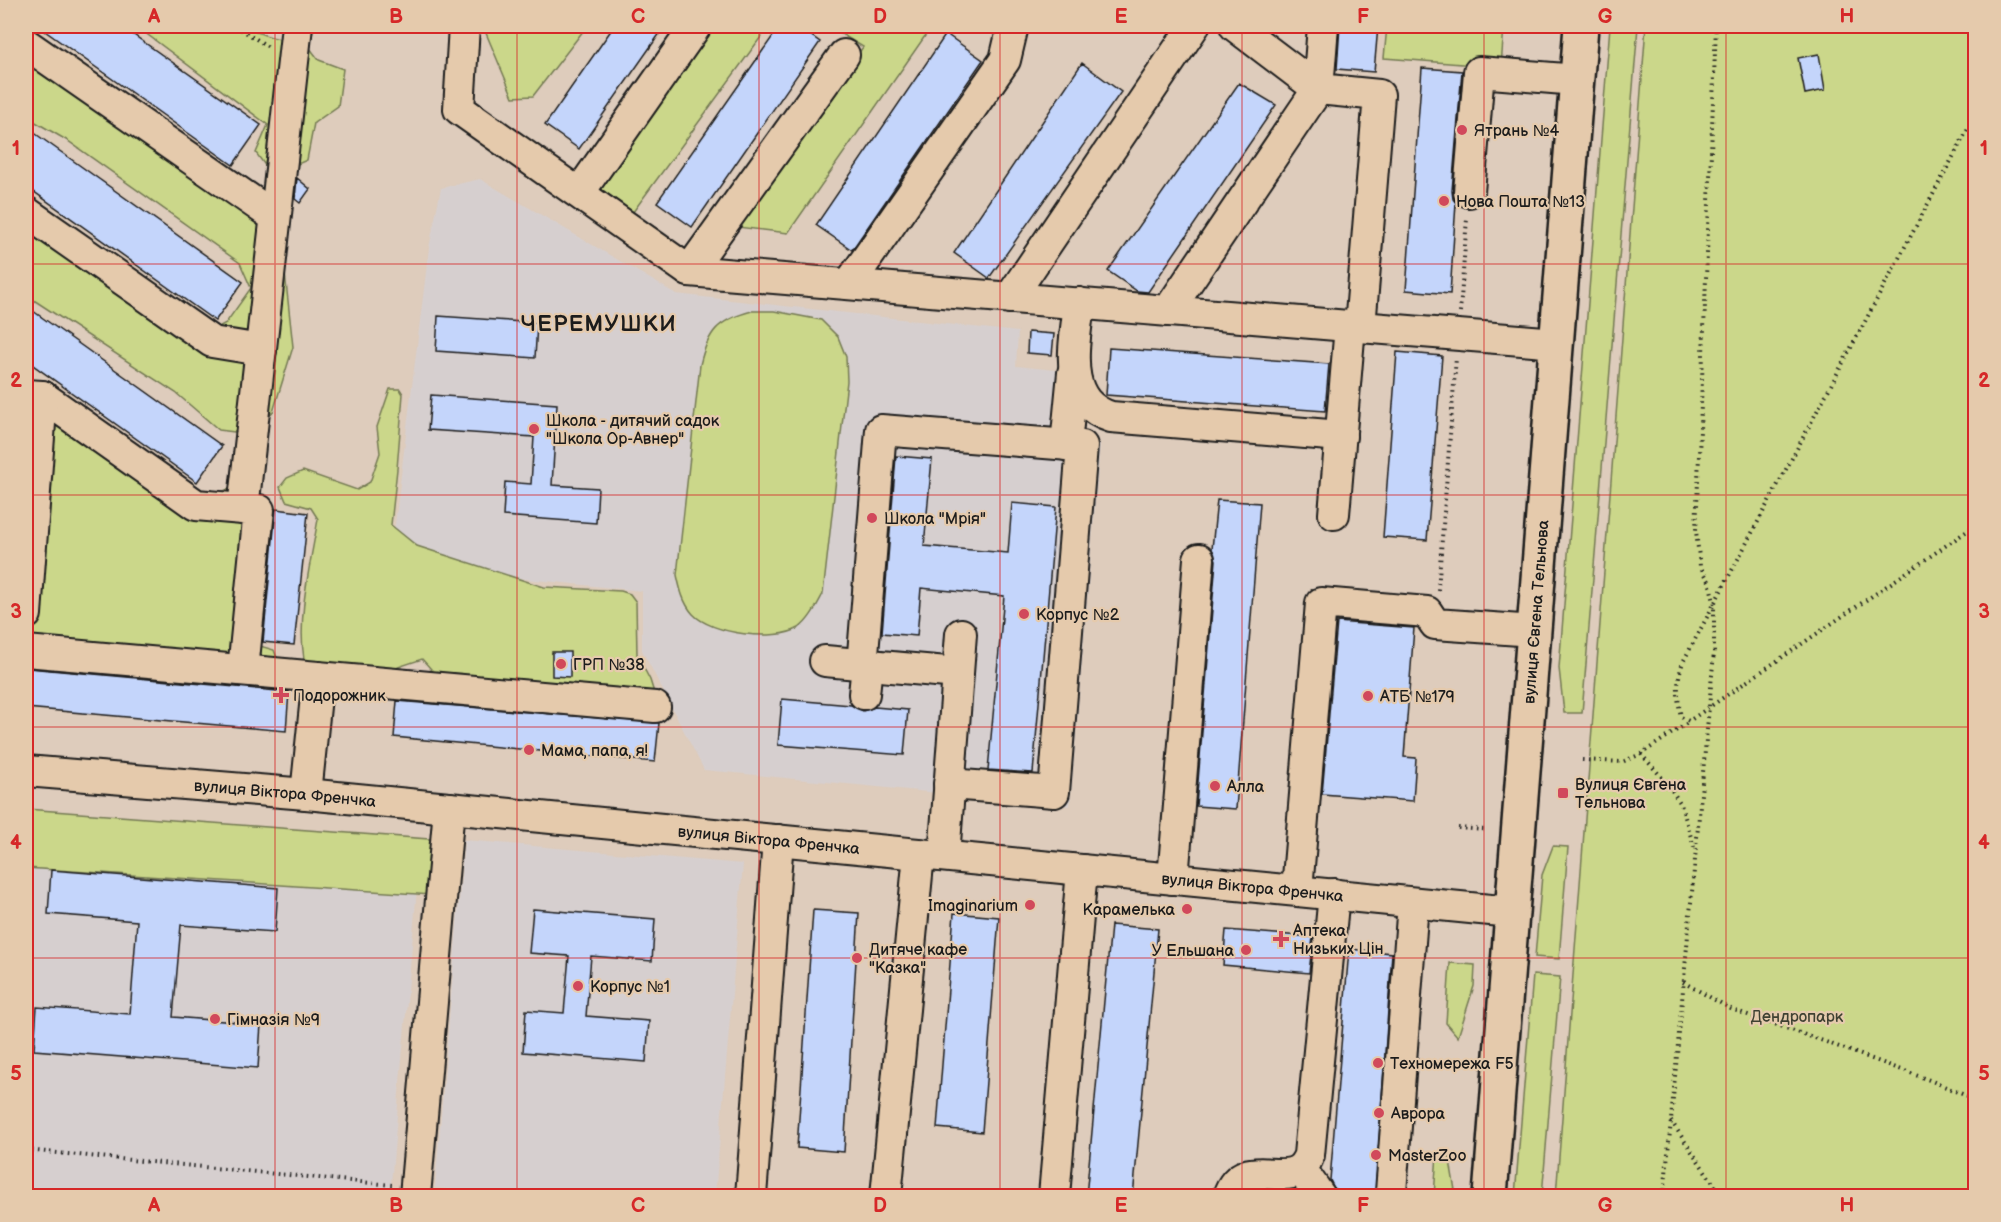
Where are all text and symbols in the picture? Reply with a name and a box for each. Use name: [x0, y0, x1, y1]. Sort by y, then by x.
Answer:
text: A: [147, 5, 161, 29]
text: B: [389, 5, 403, 29]
text: C: [631, 5, 645, 29]
text: D: [873, 5, 887, 29]
text: E: [1115, 5, 1128, 29]
text: F: [1357, 5, 1369, 29]
text: G: [1598, 5, 1613, 29]
text: H: [1840, 5, 1854, 29]
place label: Ятрань №4: [1474, 122, 1560, 141]
marker: Ятрань №4: [1455, 123, 1469, 137]
text: 1: [12, 137, 20, 161]
text: 1: [1980, 137, 1988, 161]
place label: Нова Пошта №13: [1456, 193, 1585, 212]
marker: Нова Пошта №13: [1437, 194, 1451, 208]
district label: ЧЕРЕМУШКИ: [521, 311, 677, 338]
text: 2: [10, 369, 22, 393]
text: 2: [1978, 369, 1990, 393]
place label: Школа - дитячий садок "Школа Ор-Авнер": [546, 412, 720, 449]
marker: Школа - дитячий садок "Школа Ор-Авнер": [527, 422, 541, 436]
place label: Школа "Мрія": [884, 510, 986, 529]
marker: Школа "Мрія": [865, 511, 879, 525]
street label: вулиця Євгена Тельнова: [1520, 519, 1554, 705]
text: 3: [10, 600, 22, 624]
text: 3: [1978, 600, 1990, 624]
place label: Корпус №2: [1036, 606, 1120, 625]
marker: Корпус №2: [1017, 607, 1031, 621]
place label: ГРП №38: [573, 656, 645, 675]
marker: ГРП №38: [554, 657, 568, 671]
place label: Подорожник: [293, 687, 386, 706]
marker: Подорожник: [274, 688, 288, 702]
place label: АТБ №179: [1379, 688, 1455, 707]
marker: АТБ №179: [1361, 689, 1375, 703]
place label: Мама, папа, я!: [541, 742, 648, 761]
marker: Мама, папа, я!: [522, 743, 536, 757]
place label: Вулиця Євгена Тельнова: [1575, 776, 1687, 813]
street label: вулиця Віктора Френчка: [193, 777, 377, 812]
place label: Алла: [1226, 778, 1265, 797]
marker: Алла: [1208, 779, 1222, 793]
marker: Вулиця Євгена Тельнова: [1556, 786, 1570, 800]
street label: вулиця Віктора Френчка: [677, 822, 861, 859]
text: 4: [10, 831, 22, 855]
text: 4: [1978, 831, 1990, 855]
street label: вулиця Віктора Френчка: [1160, 870, 1345, 907]
place label: Imaginarium: [928, 897, 1018, 916]
marker: Imaginarium: [1023, 898, 1037, 912]
place label: Карамелька: [1083, 901, 1176, 920]
marker: Карамелька: [1180, 902, 1194, 916]
place label: Аптека Низьких Цін: [1292, 922, 1384, 959]
marker: Аптека Низьких Цін: [1274, 932, 1288, 946]
place label: Дитяче кафе "Казка": [869, 941, 967, 978]
place label: У Ельшана: [1152, 942, 1235, 961]
marker: У Ельшана: [1239, 943, 1253, 957]
marker: Дитяче кафе "Казка": [850, 951, 864, 965]
place label: Корпус №1: [590, 978, 670, 997]
marker: Корпус №1: [571, 979, 585, 993]
park label: Дендропарк: [1751, 1008, 1844, 1027]
place label: Гімназія №9: [227, 1011, 320, 1030]
marker: Гімназія №9: [208, 1012, 222, 1026]
place label: Техномережа F5: [1390, 1055, 1514, 1074]
marker: Техномережа F5: [1371, 1056, 1385, 1070]
text: 5: [10, 1062, 22, 1086]
text: 5: [1978, 1062, 1990, 1086]
place label: Аврора: [1390, 1105, 1445, 1124]
marker: Аврора: [1372, 1106, 1386, 1120]
place label: MasterZoo: [1388, 1147, 1466, 1166]
marker: MasterZoo: [1369, 1148, 1383, 1162]
text: A: [147, 1194, 161, 1218]
text: B: [389, 1194, 403, 1218]
text: C: [631, 1194, 645, 1218]
text: D: [873, 1194, 887, 1218]
text: E: [1115, 1194, 1128, 1218]
text: F: [1357, 1194, 1369, 1218]
text: G: [1598, 1194, 1613, 1218]
text: H: [1840, 1194, 1854, 1218]

